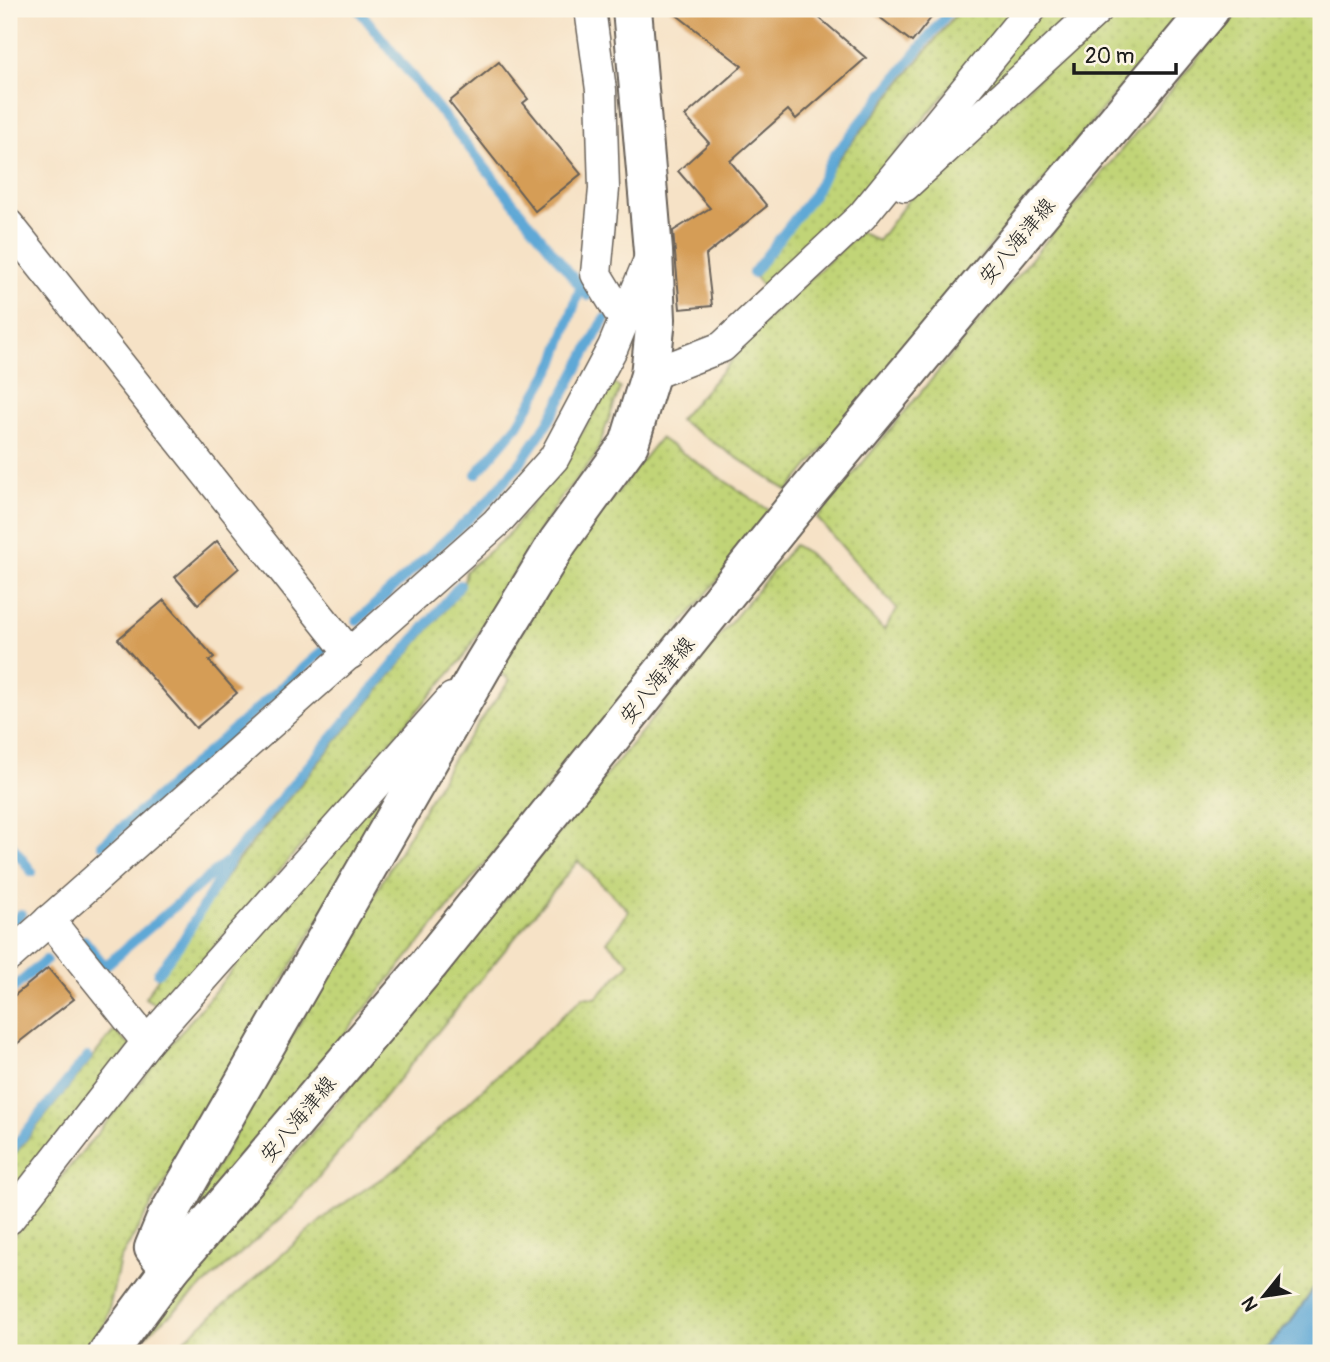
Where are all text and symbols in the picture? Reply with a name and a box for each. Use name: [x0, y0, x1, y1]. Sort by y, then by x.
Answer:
scale bar: [1074, 32, 1176, 76]
text: 20 m: [1085, 43, 1134, 70]
street label: 安八海津線: [973, 192, 1061, 290]
street label: 安八海津線: [614, 631, 701, 730]
street label: 安八海津線: [254, 1070, 342, 1168]
north arrow: [1228, 1260, 1298, 1330]
text: N: [1236, 1292, 1264, 1316]

